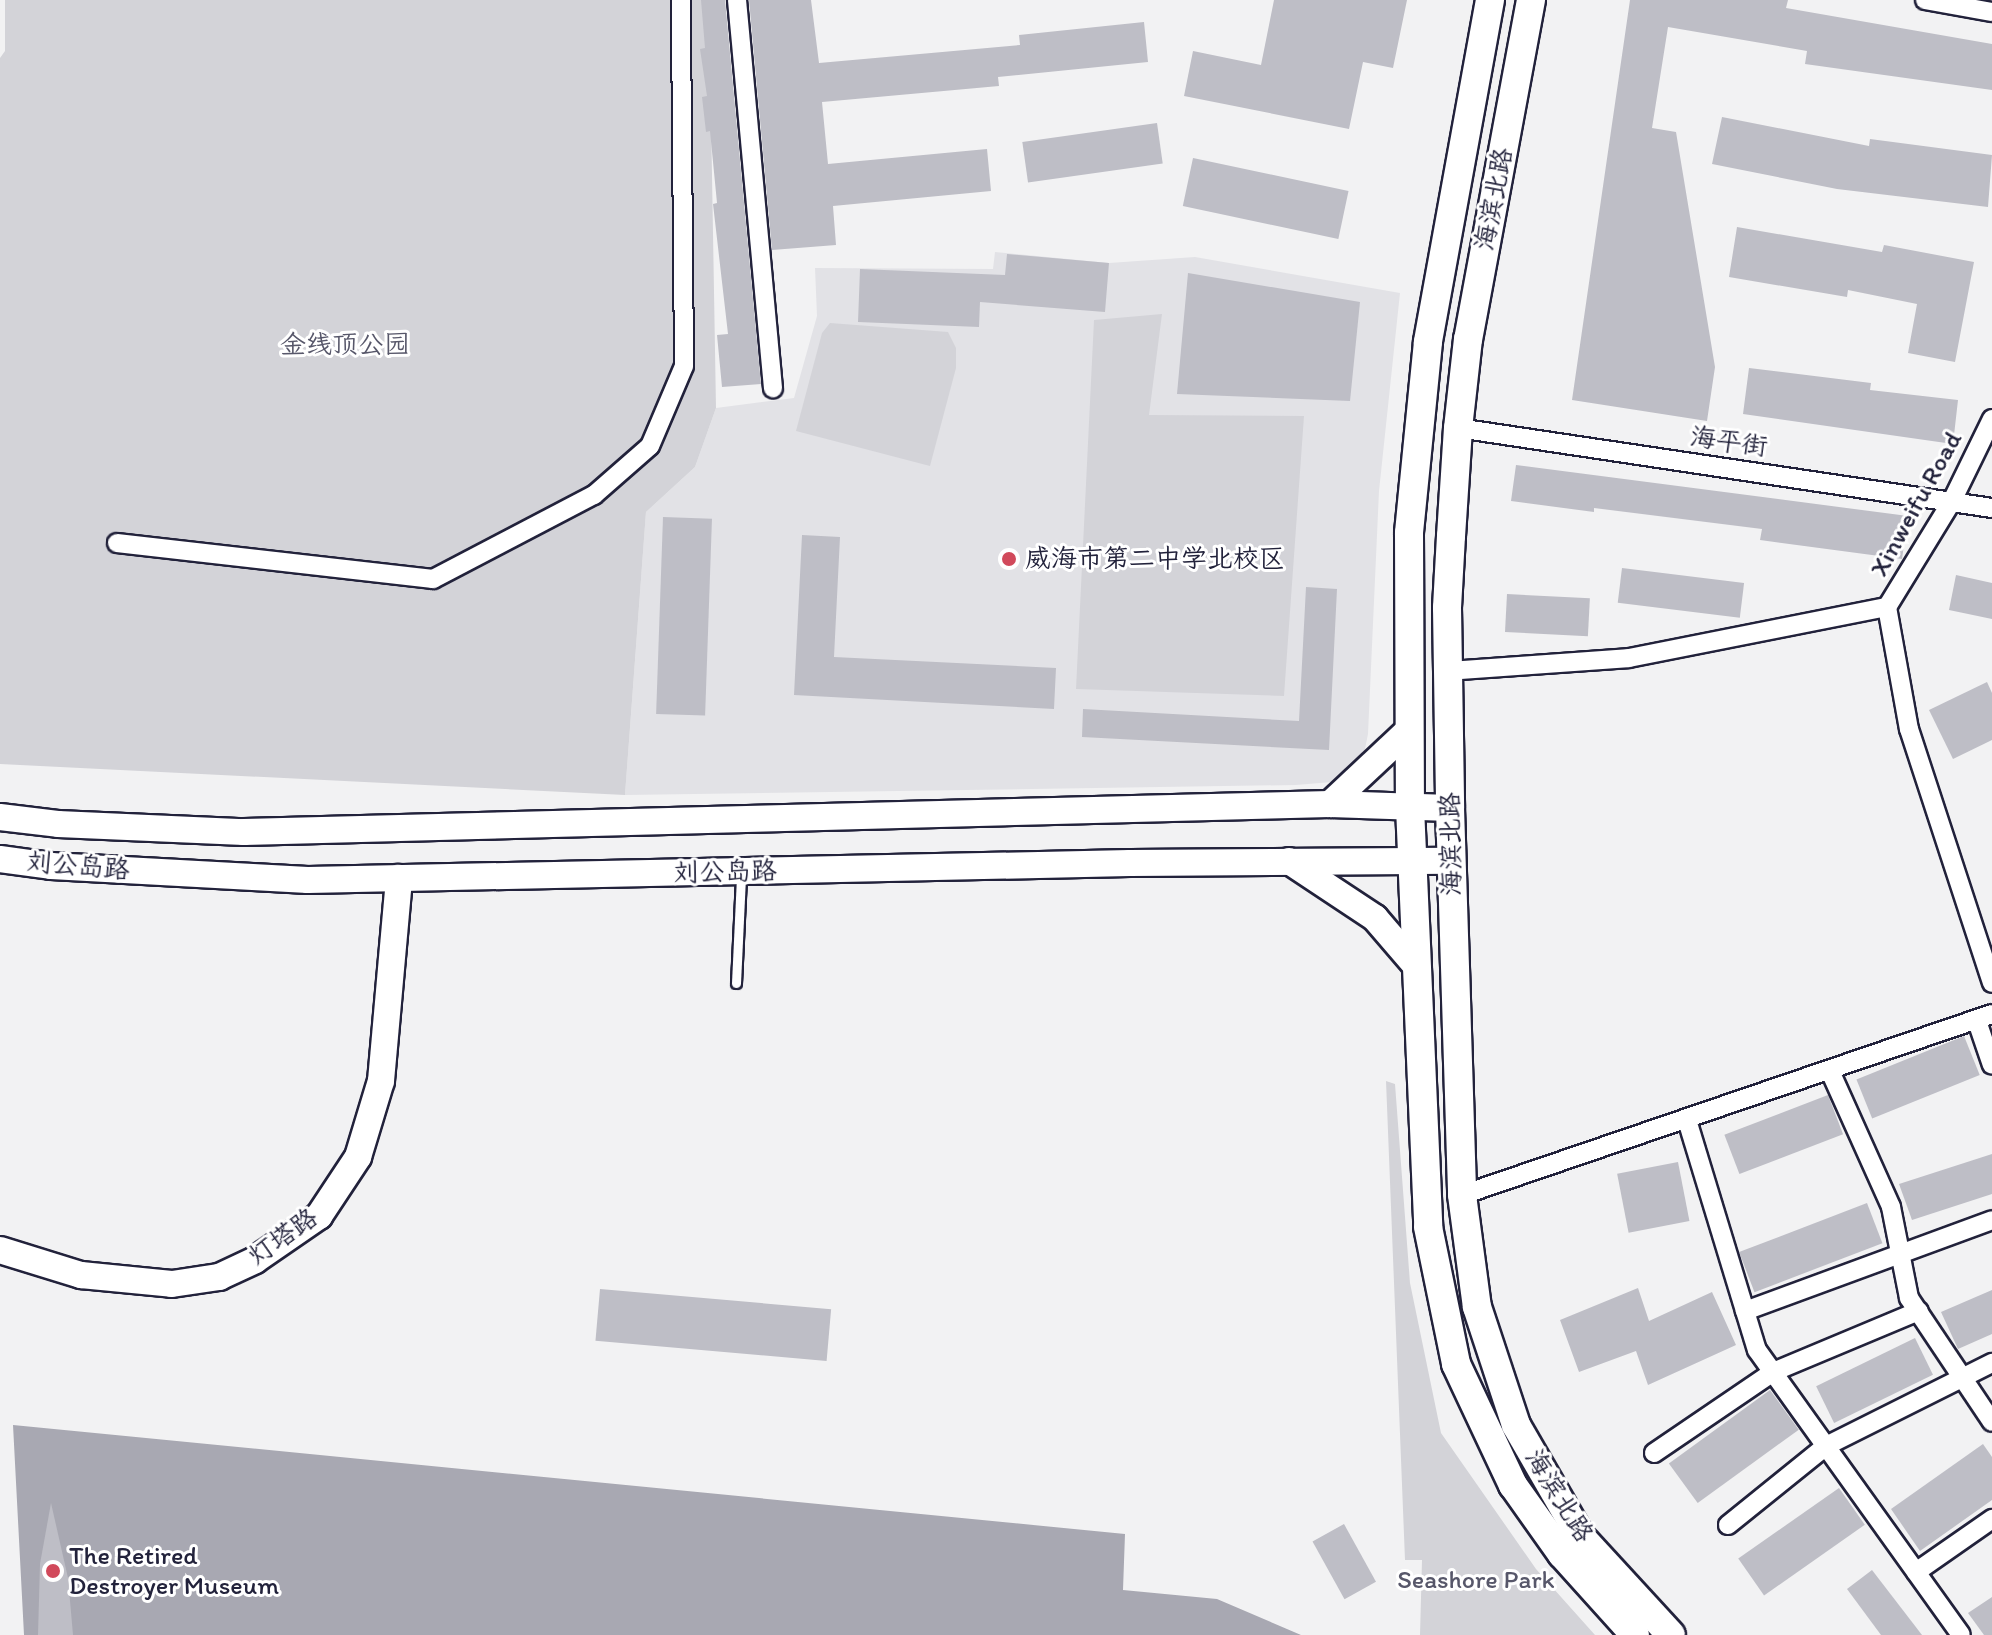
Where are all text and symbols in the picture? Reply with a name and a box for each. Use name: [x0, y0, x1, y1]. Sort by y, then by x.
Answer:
street label: 海滨北路: [1469, 145, 1519, 253]
park label: 金线顶公园: [280, 329, 410, 361]
street label: 海平街: [1688, 421, 1770, 463]
street label: Xinweifu Road: [1863, 426, 1969, 582]
place label: 威海市第二中学北校区: [1025, 543, 1285, 575]
marker: 威海市第二中学北校区: [1000, 550, 1018, 568]
street label: 海滨北路: [1434, 792, 1468, 896]
street label: 刘公岛路: [25, 846, 131, 886]
street label: 刘公岛路: [673, 855, 777, 889]
street label: 灯塔路: [242, 1202, 324, 1272]
street label: 海滨北路: [1518, 1444, 1600, 1548]
place label: The Retired Destroyer Museum: [69, 1540, 278, 1602]
marker: The Retired Destroyer Museum: [44, 1562, 62, 1580]
park label: Seashore Park: [1397, 1564, 1555, 1596]

